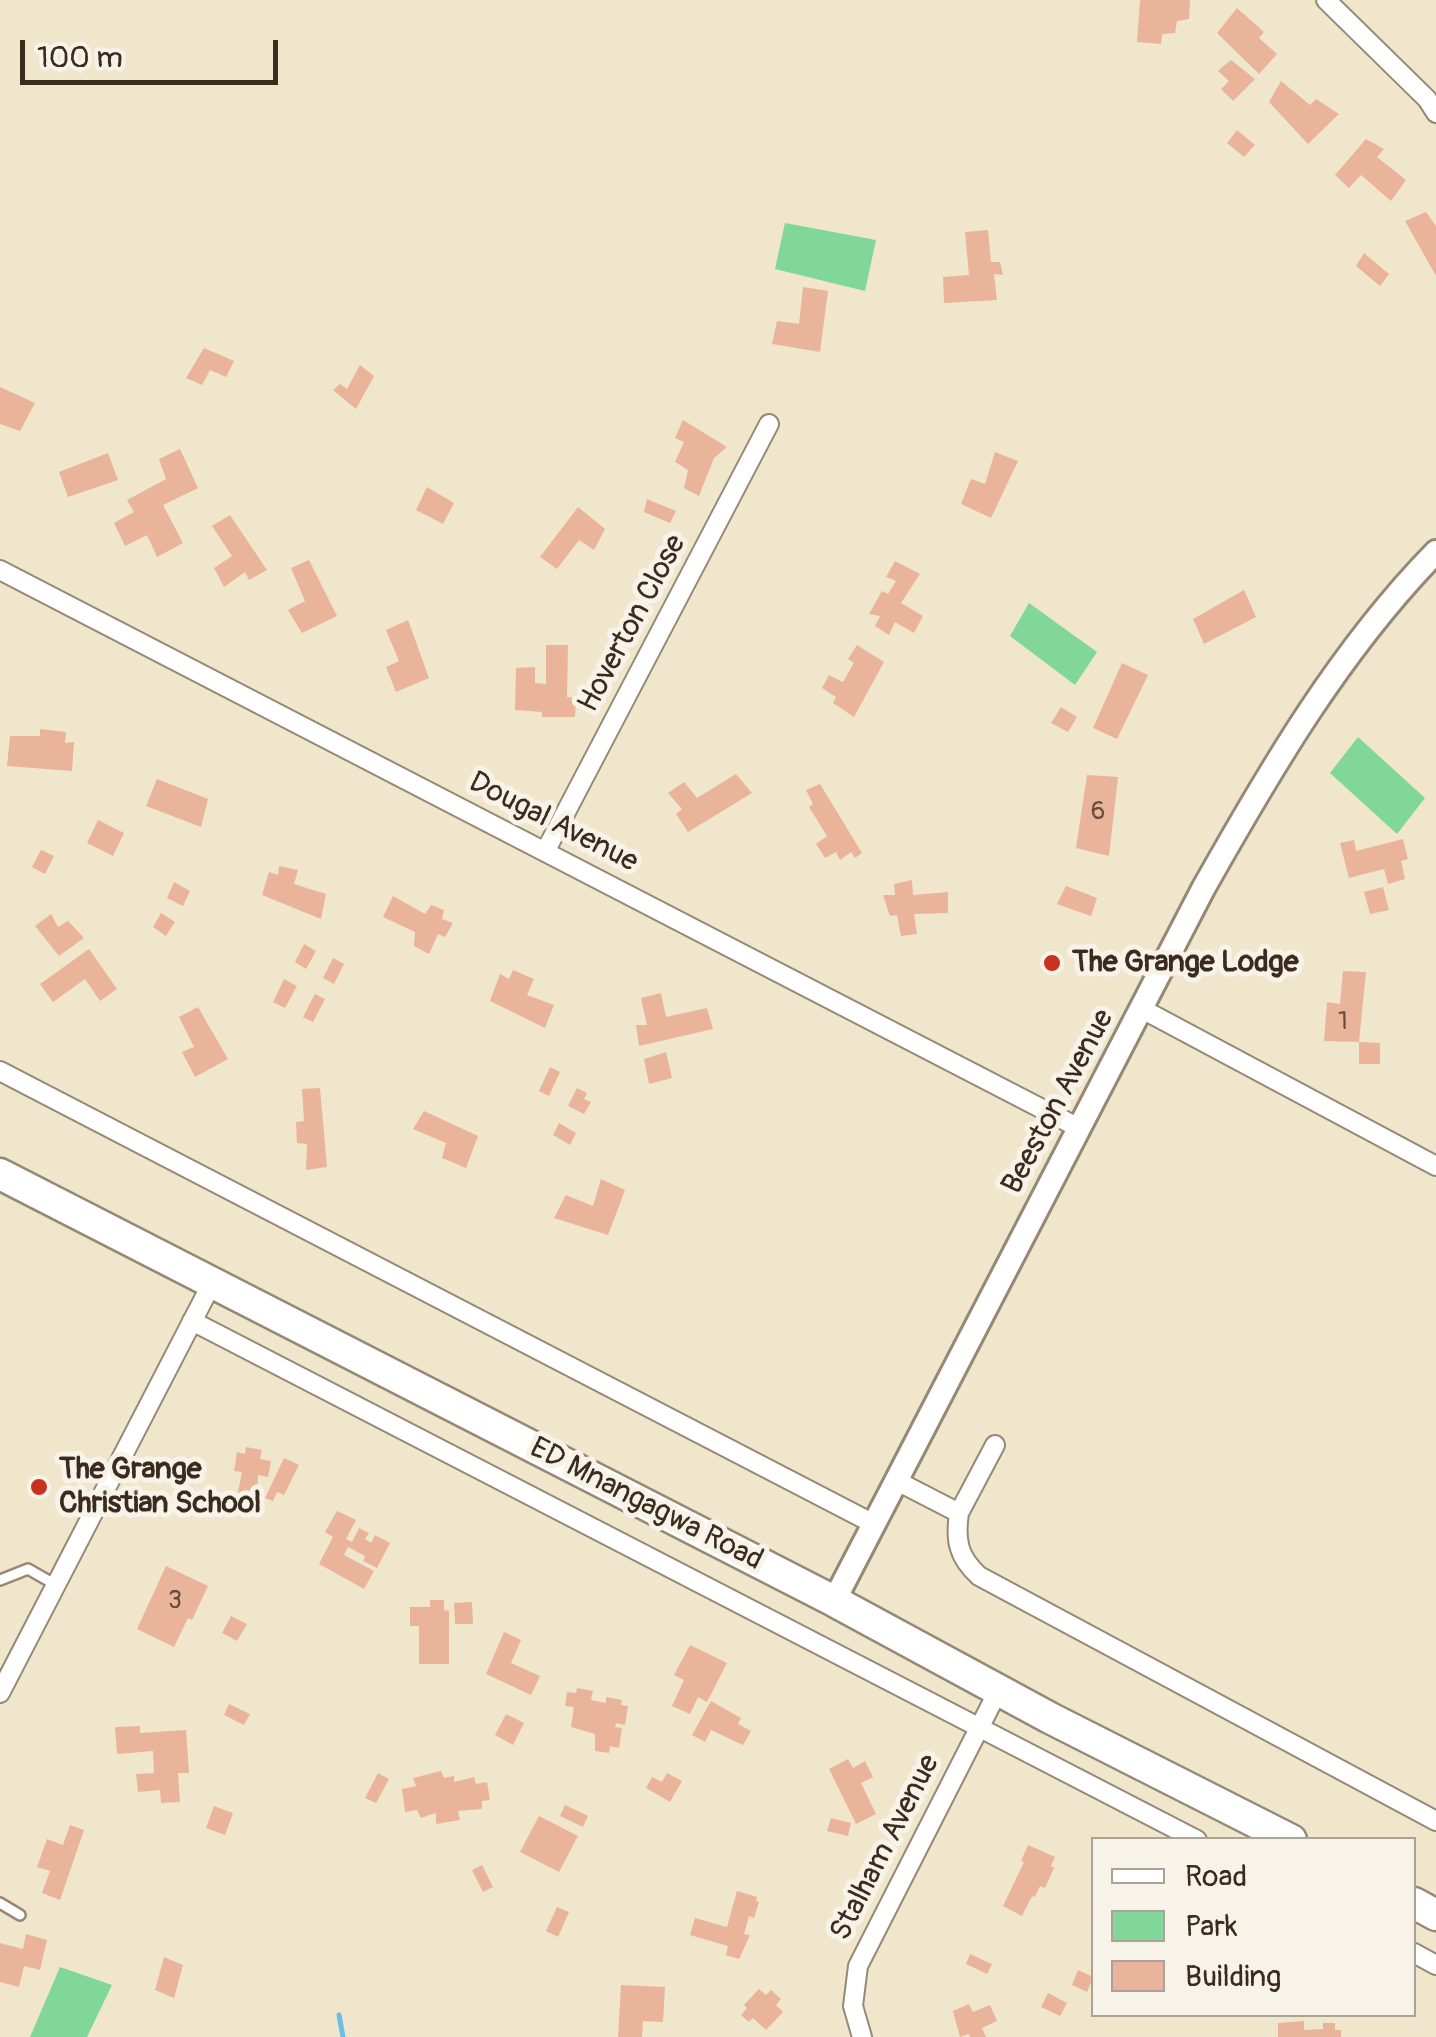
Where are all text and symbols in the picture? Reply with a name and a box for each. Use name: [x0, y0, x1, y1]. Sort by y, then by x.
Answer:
scale bar: [25, 20, 282, 82]
text: 100 m: [37, 39, 123, 76]
street label: Hoverton Close: [571, 529, 695, 719]
street label: Dougal Avenue: [462, 765, 644, 881]
house number: 6: [1091, 798, 1105, 828]
place label: The Grange Lodge: [1072, 945, 1298, 981]
marker: The Grange Lodge: [1041, 952, 1063, 974]
street label: Beeston Avenue: [995, 1004, 1123, 1200]
house number: 1: [1338, 1008, 1348, 1038]
street label: ED Mnangagwa Road: [524, 1431, 768, 1579]
place label: The Grange Christian School: [59, 1452, 261, 1522]
marker: The Grange Christian School: [28, 1476, 50, 1498]
house number: 3: [168, 1587, 182, 1617]
street label: Stalham Avenue: [824, 1749, 948, 1947]
legend: [1091, 1837, 1416, 2017]
text: Road: [1185, 1858, 1247, 1895]
text: Park: [1185, 1908, 1238, 1945]
text: Building: [1185, 1958, 1281, 1995]

